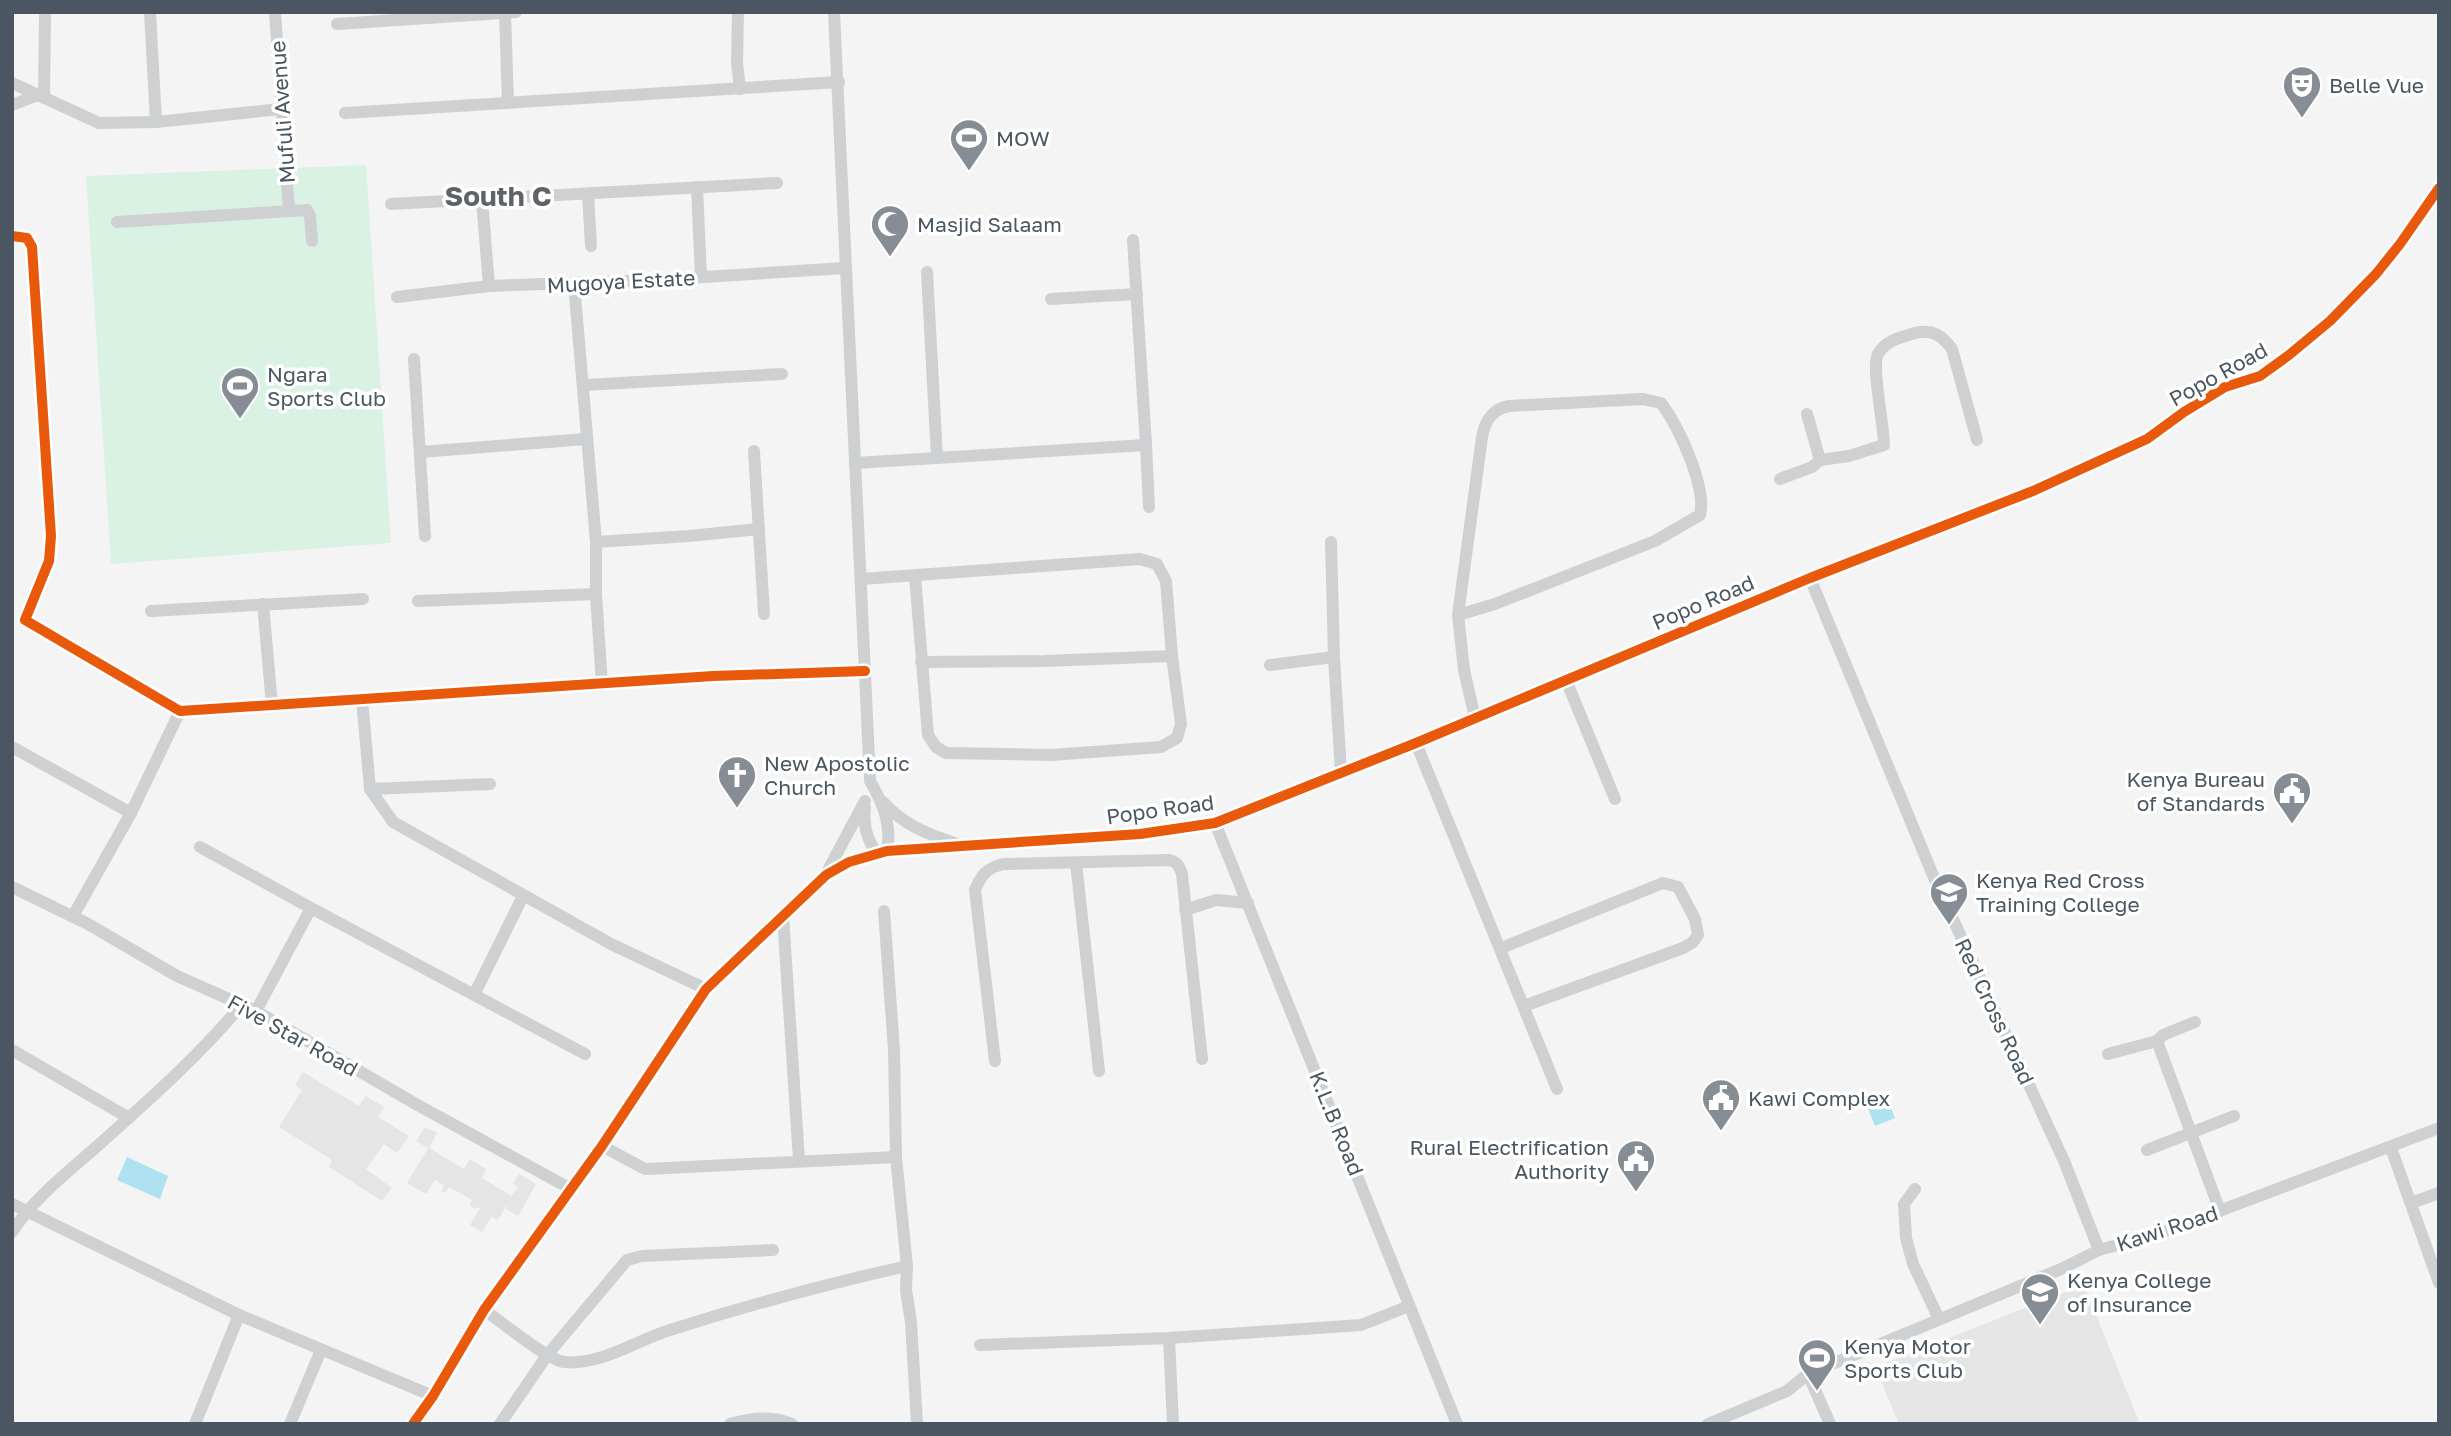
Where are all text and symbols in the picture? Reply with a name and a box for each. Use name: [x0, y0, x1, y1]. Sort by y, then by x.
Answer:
street label: Mufuli Avenue: [264, 40, 300, 184]
theatre icon: Belle Vue: [2281, 64, 2323, 119]
place label: Belle Vue: [2329, 72, 2424, 98]
sports icon: MOW: [948, 117, 990, 172]
place label: MOW: [996, 125, 1050, 151]
district label: South C: [444, 179, 552, 212]
mosque icon: Masjid Salaam: [869, 203, 911, 258]
place label: Masjid Salaam: [917, 211, 1062, 237]
street label: Mugoya Estate: [546, 264, 696, 298]
street label: Popo Road: [2164, 336, 2272, 412]
place label: Ngara Sports Club: [267, 361, 386, 411]
sports icon: Ngara Sports Club: [219, 365, 261, 420]
street label: Popo Road: [1648, 569, 1758, 635]
place label: New Apostolic Church: [764, 750, 910, 800]
church icon: New Apostolic Church: [716, 754, 758, 809]
place label: Kenya Bureau of Standards: [2127, 766, 2265, 816]
public building icon: Kenya Bureau of Standards: [2271, 770, 2313, 825]
street label: Popo Road: [1105, 789, 1215, 829]
place label: Kenya Red Cross Training College: [1976, 867, 2145, 917]
school or university icon: Kenya Red Cross Training College: [1928, 871, 1970, 926]
street label: Red Cross Road: [1950, 934, 2040, 1088]
street label: Five Star Road: [223, 988, 363, 1082]
street label: K.L.B Road: [1304, 1067, 1370, 1179]
public building icon: Kawi Complex: [1700, 1077, 1742, 1132]
place label: Kawi Complex: [1748, 1085, 1890, 1111]
place label: Rural Electrification Authority: [1410, 1134, 1609, 1184]
public building icon: Rural Electrification Authority: [1615, 1138, 1657, 1193]
street label: Kawi Road: [2113, 1199, 2221, 1257]
place label: Kenya College of Insurance: [2067, 1267, 2211, 1317]
school or university icon: Kenya College of Insurance: [2019, 1271, 2061, 1326]
place label: Kenya Motor Sports Club: [1844, 1333, 1971, 1383]
sports icon: Kenya Motor Sports Club: [1796, 1337, 1838, 1392]

